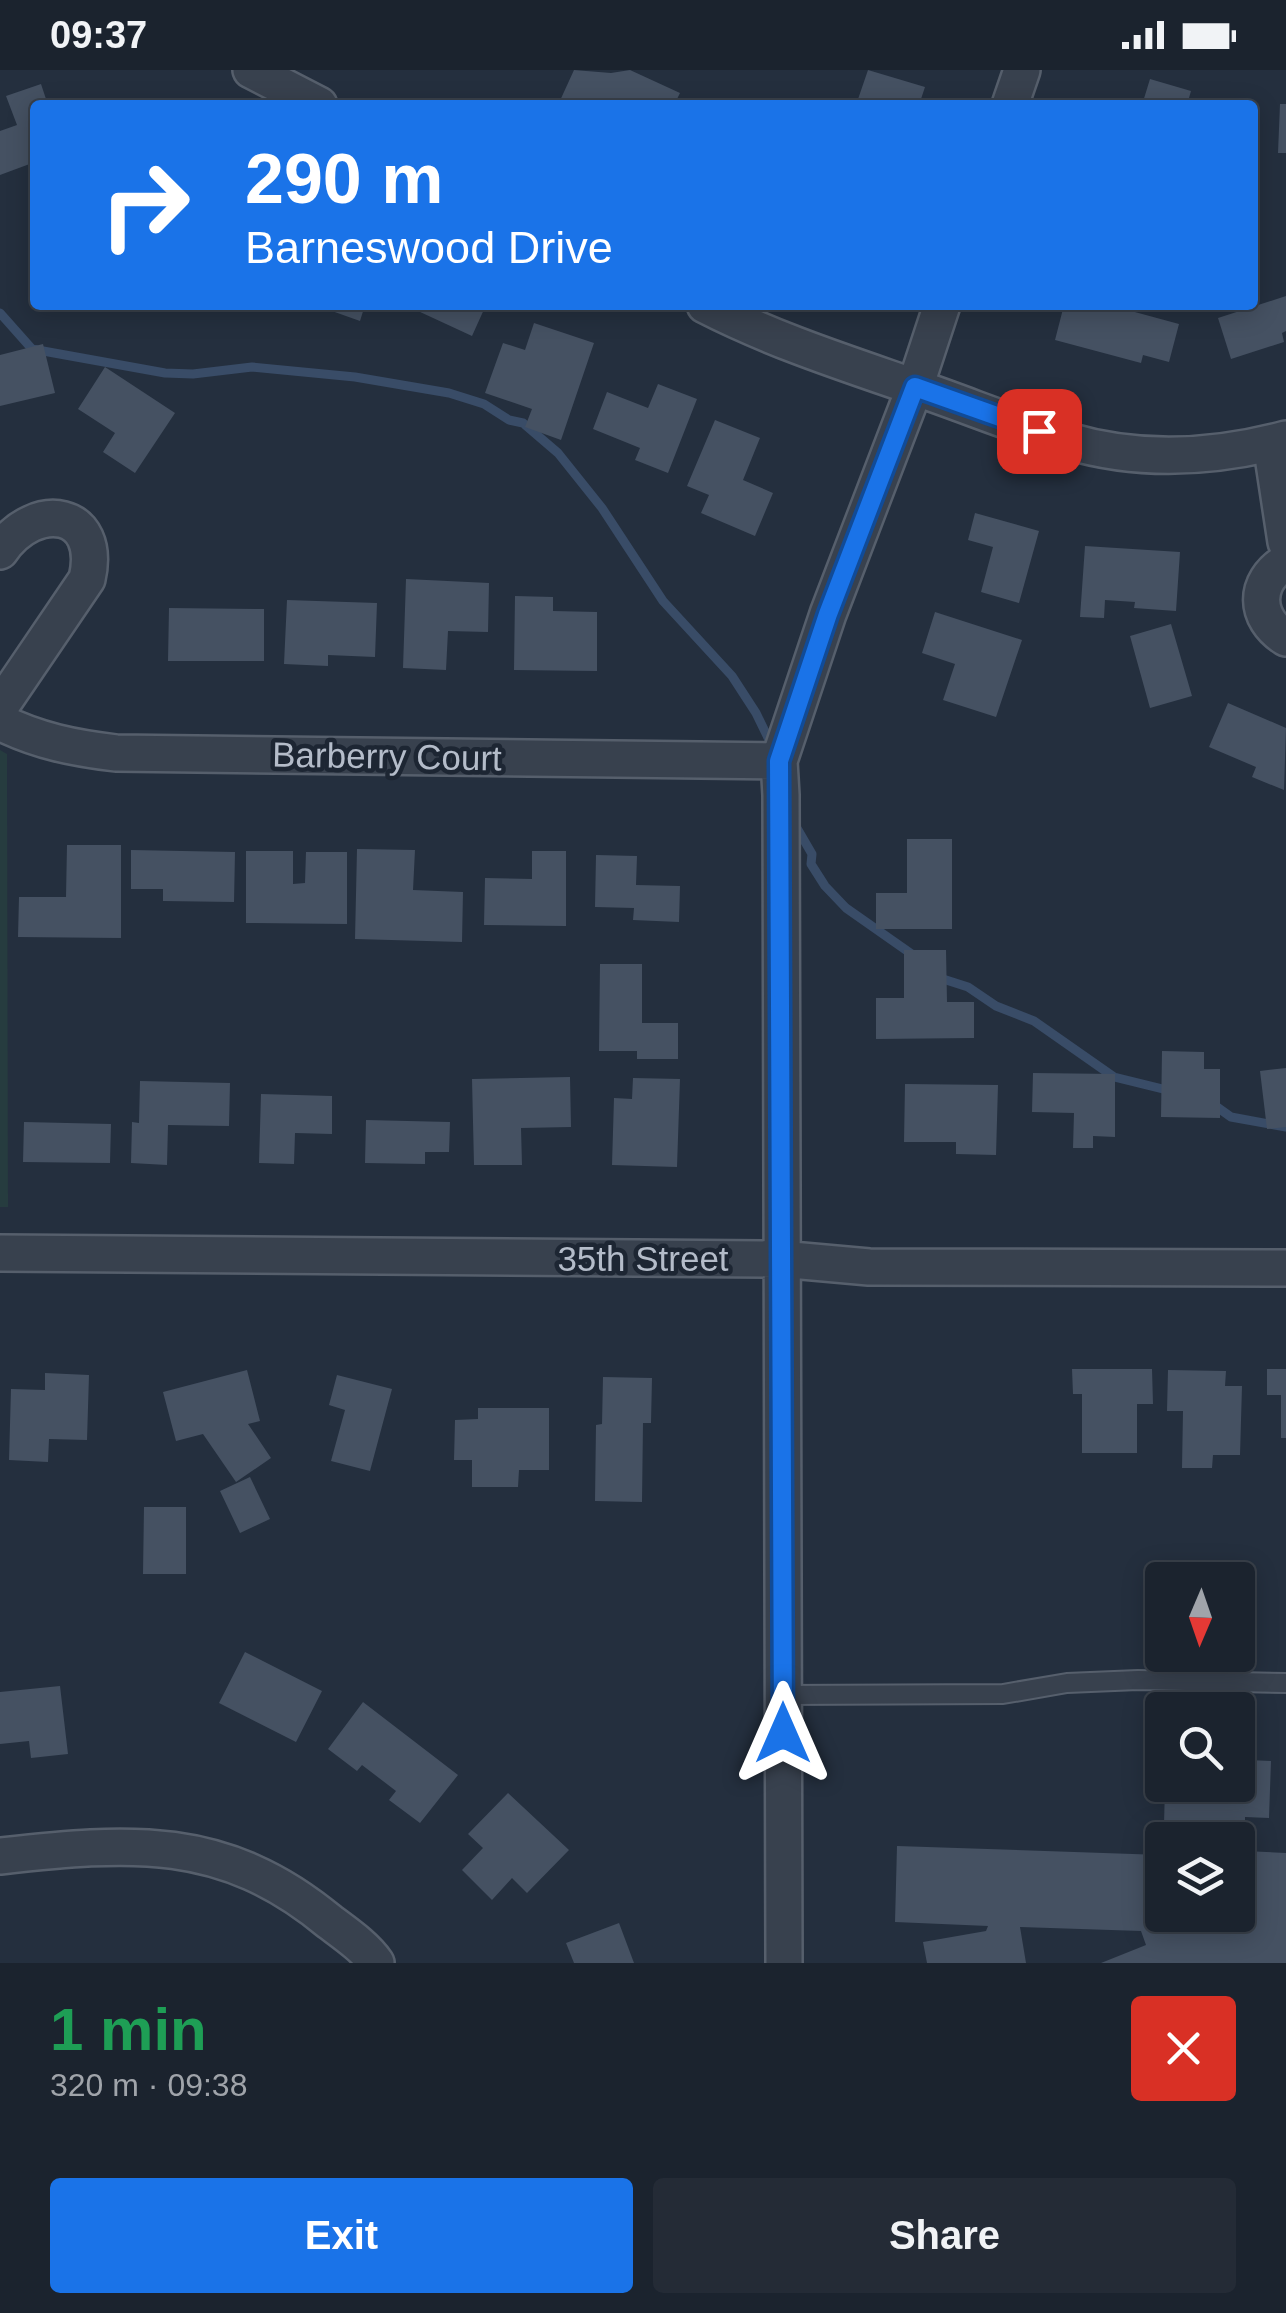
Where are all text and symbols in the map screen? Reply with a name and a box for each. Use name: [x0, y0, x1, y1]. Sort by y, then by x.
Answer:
text: 09:37: [50, 14, 147, 56]
icon: right: [80, 140, 210, 270]
text: 290 m: [245, 140, 443, 218]
text: Barneswood Drive: [245, 222, 613, 273]
pin: [997, 389, 1082, 474]
icon: arrive: [1012, 404, 1067, 459]
street label: Barberry Court: [272, 735, 502, 778]
street label: 35th Street: [557, 1239, 729, 1278]
north arrow: [1145, 1562, 1255, 1672]
map controls: [1145, 1562, 1255, 1932]
position arrow: [731, 1681, 835, 1785]
button: search: [1145, 1692, 1255, 1802]
button: layers: [1145, 1822, 1255, 1932]
text: 1 min: [50, 1996, 207, 2063]
button: close: [1131, 1996, 1236, 2101]
text: 320 m · 09:38: [50, 2067, 247, 2103]
button: Exit: [50, 2178, 633, 2293]
button: Share: [653, 2178, 1236, 2293]

